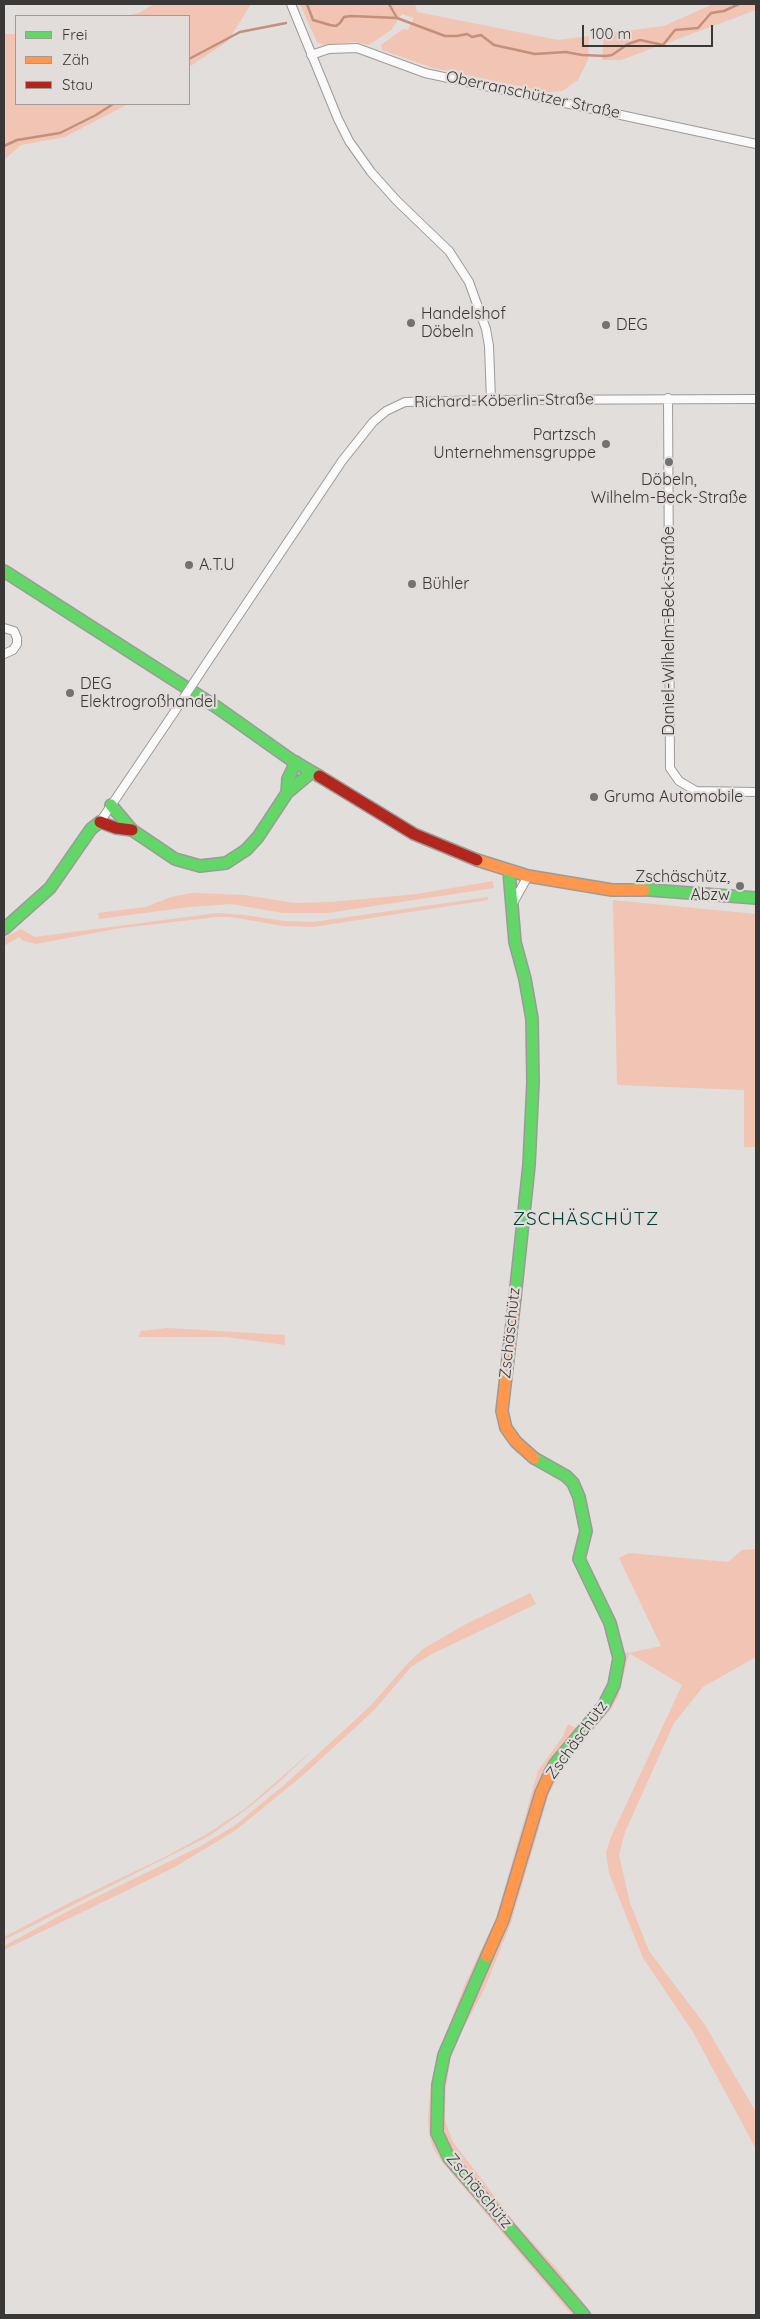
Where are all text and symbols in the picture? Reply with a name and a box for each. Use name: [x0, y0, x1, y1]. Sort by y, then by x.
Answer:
legend: [15, 15, 190, 105]
scale bar: [585, 15, 716, 47]
text: 100 m: [590, 24, 631, 43]
text: Frei: [62, 25, 88, 44]
text: Zäh: [62, 50, 89, 69]
street label: Oberranschützer Straße: [444, 67, 622, 123]
text: Stau: [62, 75, 93, 94]
place label: Handelshof Döbeln: [421, 304, 506, 342]
place label: DEG: [616, 315, 648, 335]
marker: Handelshof Döbeln: [405, 317, 417, 329]
marker: DEG: [600, 319, 612, 331]
street label: Richard-Köberlin-Straße: [414, 390, 594, 412]
place label: Partzsch Unternehmensgruppe: [433, 425, 596, 463]
marker: Partzsch Unternehmensgruppe: [600, 438, 612, 450]
marker: Döbeln, Wilhelm-Beck-Straße: [663, 456, 675, 468]
place label: Döbeln, Wilhelm-Beck-Straße: [591, 470, 747, 508]
street label: Daniel-Wilhelm-Beck-Straße: [659, 526, 679, 736]
place label: A.T.U: [199, 555, 235, 575]
marker: A.T.U: [183, 559, 195, 571]
place label: Bühler: [422, 574, 469, 594]
marker: Bühler: [406, 578, 418, 590]
place label: DEG Elektrogroßhandel: [80, 674, 217, 712]
marker: DEG Elektrogroßhandel: [64, 687, 76, 699]
place label: Gruma Automobile: [604, 787, 743, 807]
marker: Gruma Automobile: [588, 791, 600, 803]
place label: Zschäschütz, Abzw: [635, 867, 730, 905]
marker: Zschäschütz, Abzw: [734, 880, 746, 892]
district label: ZSCHÄSCHÜTZ: [511, 1208, 661, 1230]
street label: Zschäschütz: [496, 1286, 524, 1380]
street label: Zschäschütz: [542, 1697, 612, 1783]
street label: Zschäschütz: [442, 2150, 516, 2232]

